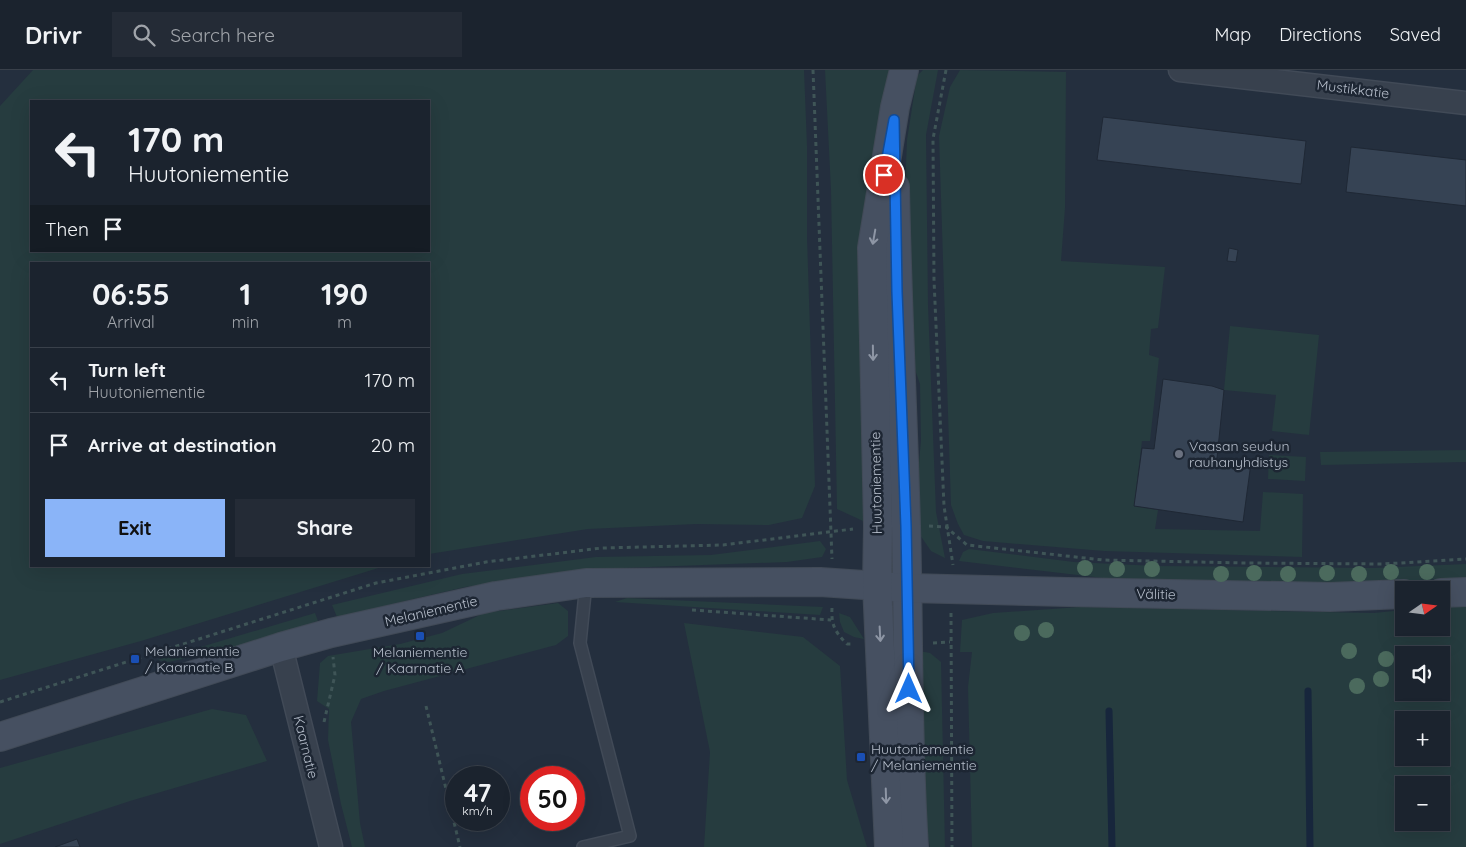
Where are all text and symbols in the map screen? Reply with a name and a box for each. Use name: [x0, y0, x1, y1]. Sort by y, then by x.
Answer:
search box: [112, 12, 462, 57]
text: Drivr: [25, 20, 82, 50]
icon: search: [130, 21, 158, 49]
text: Search here: [170, 23, 275, 47]
text: Map: [1214, 23, 1251, 46]
text: Directions: [1279, 23, 1362, 46]
text: Saved: [1390, 23, 1441, 46]
street label: Mustikkatie: [1316, 76, 1390, 102]
text: 170 m: [128, 117, 224, 161]
icon: left: [45, 120, 110, 185]
pin: [863, 154, 905, 196]
text: Huutoniementie: [128, 160, 289, 188]
icon: arrive: [870, 161, 898, 189]
icon: arrive: [99, 215, 127, 243]
text: Then: [45, 217, 89, 241]
one-way arrow: [868, 229, 878, 245]
text: 06:55: [92, 275, 170, 313]
text: 1: [239, 275, 251, 313]
text: 190: [321, 275, 368, 313]
text: Arrival: [107, 312, 155, 332]
text: min: [232, 312, 259, 332]
text: m: [337, 312, 352, 332]
one-way arrow: [869, 344, 878, 360]
text: Turn left: [88, 358, 166, 382]
icon: left: [45, 366, 73, 394]
text: 170 m: [364, 368, 415, 392]
text: Huutoniementie: [88, 382, 205, 402]
icon: arrive: [45, 431, 73, 459]
street label: Huutoniementie: [866, 431, 886, 534]
text: Arrive at destination: [88, 433, 277, 457]
text: 20 m: [371, 433, 415, 457]
place label: Vaasan seudun rauhanyhdistys: [1189, 437, 1290, 471]
marker: Vaasan seudun rauhanyhdistys: [1173, 448, 1185, 460]
button: Exit: [45, 499, 225, 557]
button: Share: [235, 499, 415, 557]
north arrow: [1395, 581, 1450, 636]
map controls: [1395, 581, 1450, 831]
street label: Välitie: [1136, 585, 1176, 603]
street label: Melaniementie: [383, 592, 479, 630]
one-way arrow: [875, 625, 884, 641]
marker: Melaniementie / Kaarnatie A: [414, 630, 426, 642]
place label: Melaniementie / Kaarnatie B: [145, 642, 240, 676]
place label: Melaniementie / Kaarnatie A: [373, 643, 467, 677]
button: sound: [1395, 646, 1450, 701]
marker: Melaniementie / Kaarnatie B: [129, 653, 141, 665]
position arrow: [882, 662, 934, 714]
button: +: [1395, 711, 1450, 766]
street label: Kaarnatie: [290, 714, 323, 780]
place label: Huutoniementie / Melaniementie: [871, 740, 977, 774]
marker: Huutoniementie / Melaniementie: [855, 751, 867, 763]
speed limit sign: 50: [520, 766, 585, 831]
button: −: [1395, 776, 1450, 831]
text: 47: [464, 777, 491, 808]
one-way arrow: [881, 788, 891, 804]
text: km/h: [462, 803, 493, 818]

